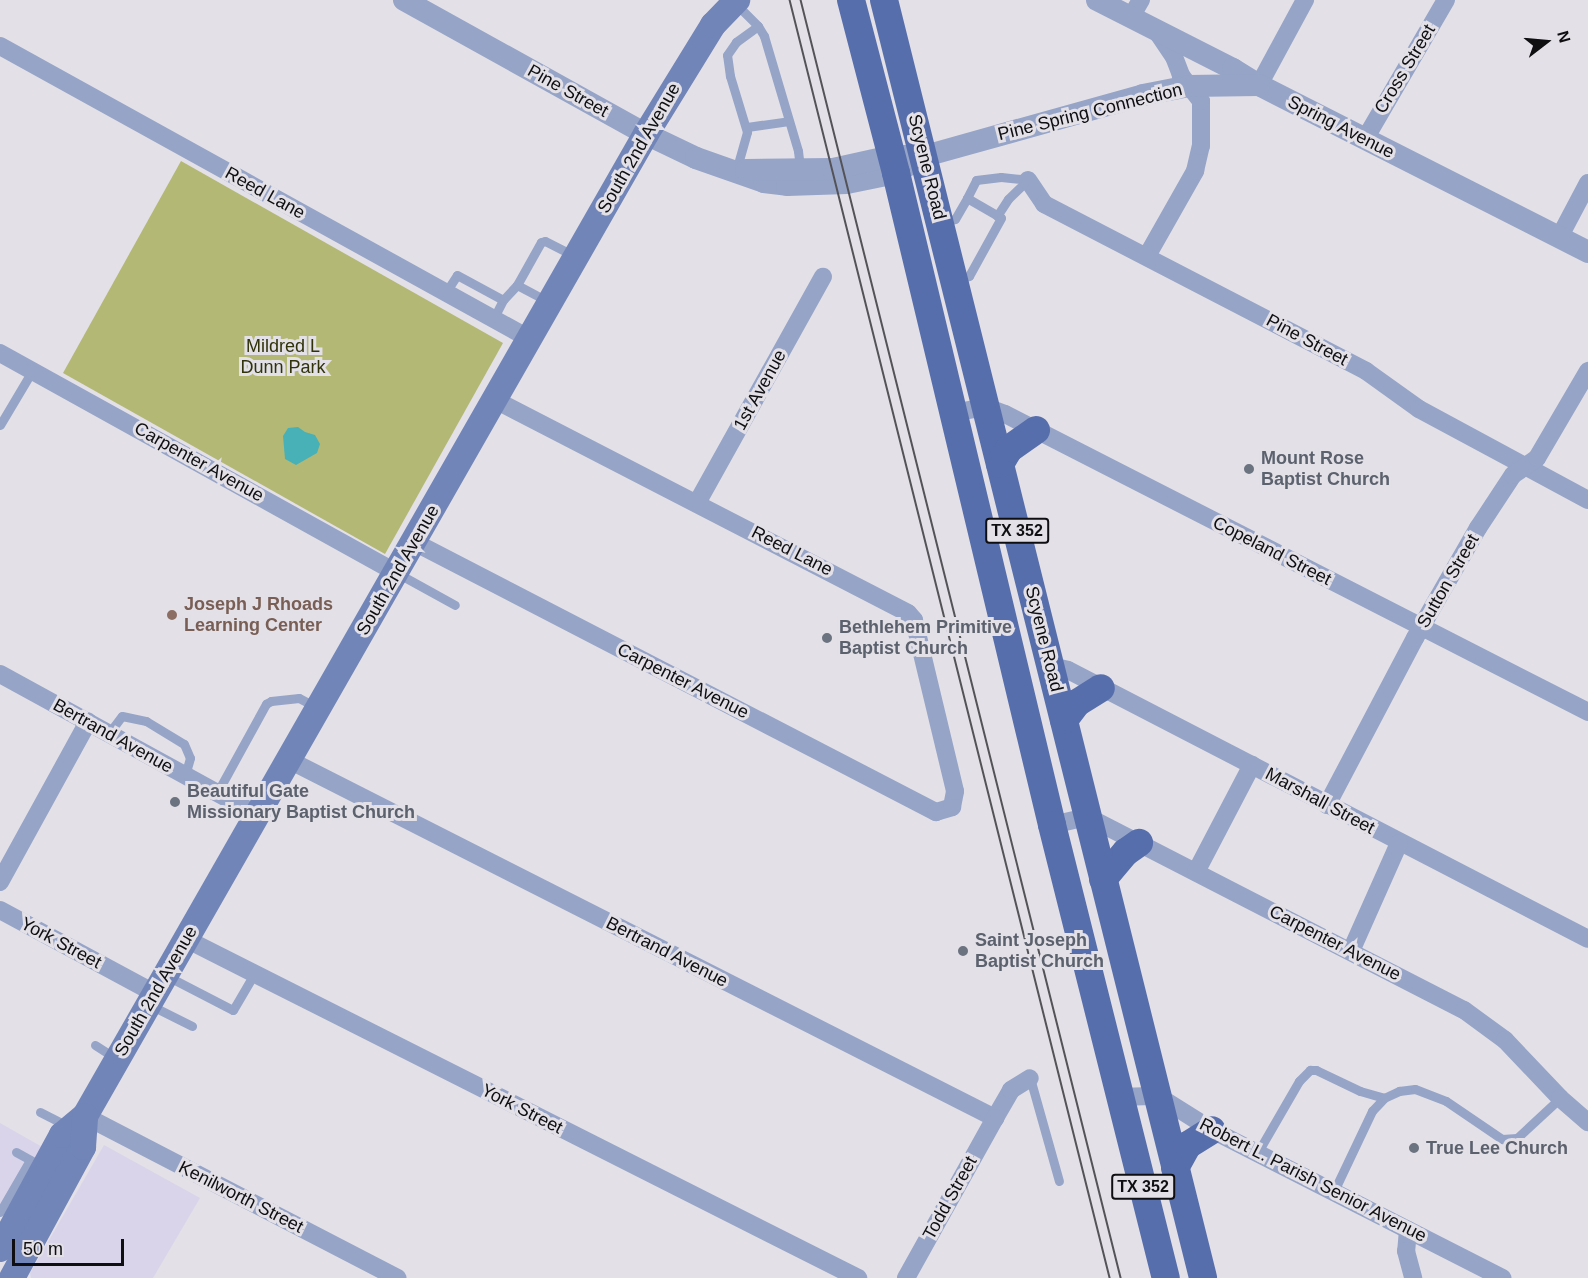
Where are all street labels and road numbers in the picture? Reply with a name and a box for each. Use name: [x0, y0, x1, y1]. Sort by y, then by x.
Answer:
street label: Cross Street: [1370, 21, 1440, 117]
street label: Pine Street: [524, 60, 612, 122]
street label: South 2nd Avenue: [593, 79, 685, 217]
street label: Pine Spring Connection: [996, 79, 1184, 145]
street label: Spring Avenue: [1284, 91, 1398, 163]
street label: Scyene Road: [903, 112, 951, 222]
street label: Reed Lane: [221, 162, 309, 224]
street label: Pine Street: [1263, 310, 1351, 370]
street label: 1st Avenue: [729, 346, 791, 434]
street label: Carpenter Avenue: [130, 417, 268, 507]
street label: South 2nd Avenue: [352, 501, 444, 639]
street label: Copeland Street: [1209, 512, 1335, 590]
road number: TX 352: [984, 518, 1050, 544]
street label: Reed Lane: [748, 521, 836, 581]
street label: Sutton Street: [1412, 530, 1484, 632]
street label: Scyene Road: [1020, 584, 1068, 694]
street label: Carpenter Avenue: [613, 638, 753, 724]
street label: Bertrand Avenue: [49, 694, 177, 778]
street label: Marshall Street: [1261, 763, 1379, 839]
street label: Carpenter Avenue: [1265, 900, 1405, 986]
street label: Bertrand Avenue: [602, 912, 732, 992]
street label: York Street: [17, 913, 105, 973]
street label: South 2nd Avenue: [110, 922, 202, 1060]
street label: York Street: [478, 1079, 566, 1139]
street label: Robert L. Parish Senior Avenue: [1195, 1113, 1431, 1247]
street label: Todd Street: [918, 1153, 982, 1243]
street label: Kenilworth Street: [175, 1156, 307, 1238]
road number: TX 352: [1110, 1174, 1176, 1200]

